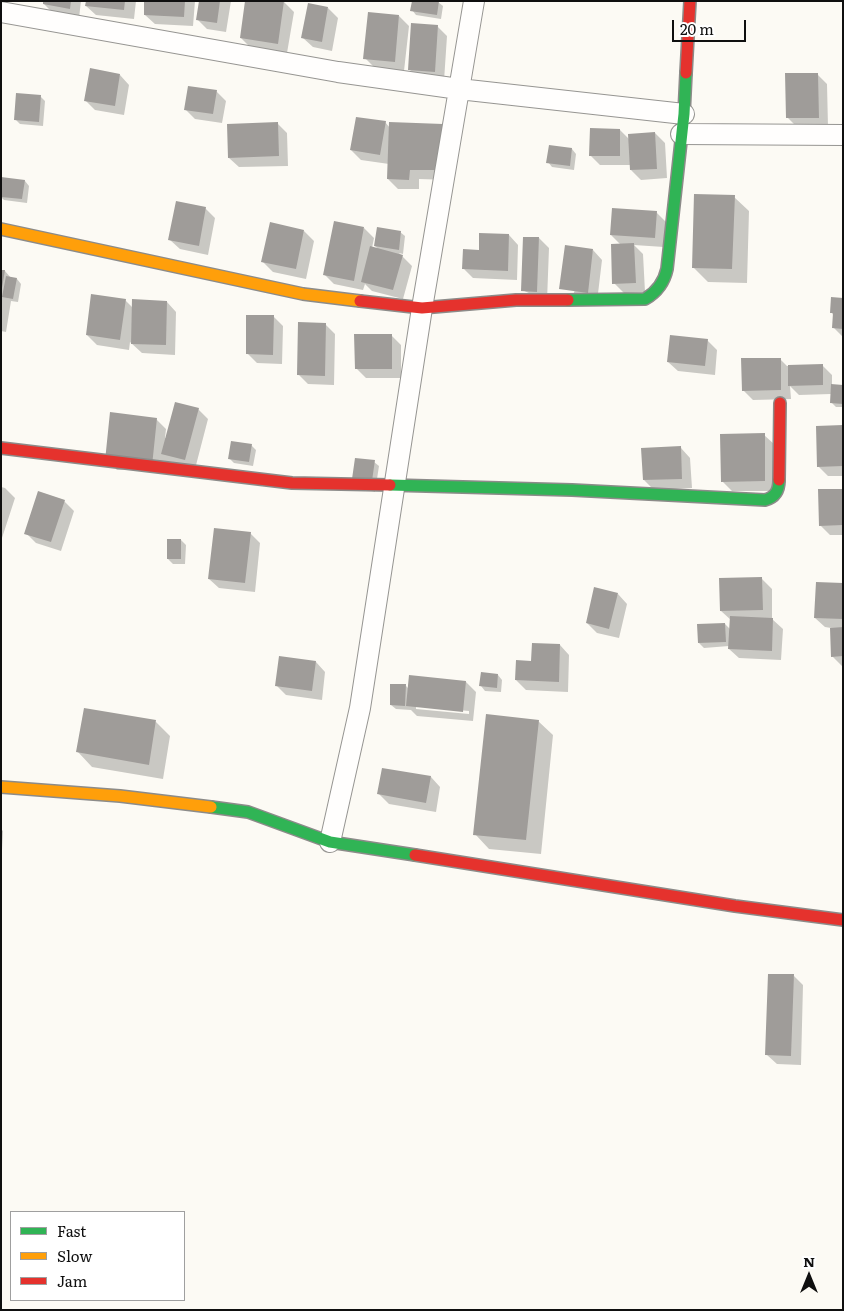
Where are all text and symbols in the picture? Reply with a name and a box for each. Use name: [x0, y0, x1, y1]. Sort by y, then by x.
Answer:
scale bar: [674, 10, 748, 42]
text: 20 m: [680, 17, 714, 40]
legend: [10, 1211, 185, 1301]
text: Fast: [57, 1219, 86, 1242]
text: Slow: [57, 1244, 92, 1267]
north arrow: [784, 1251, 834, 1301]
text: N: [803, 1251, 815, 1271]
text: Jam: [57, 1269, 87, 1292]

